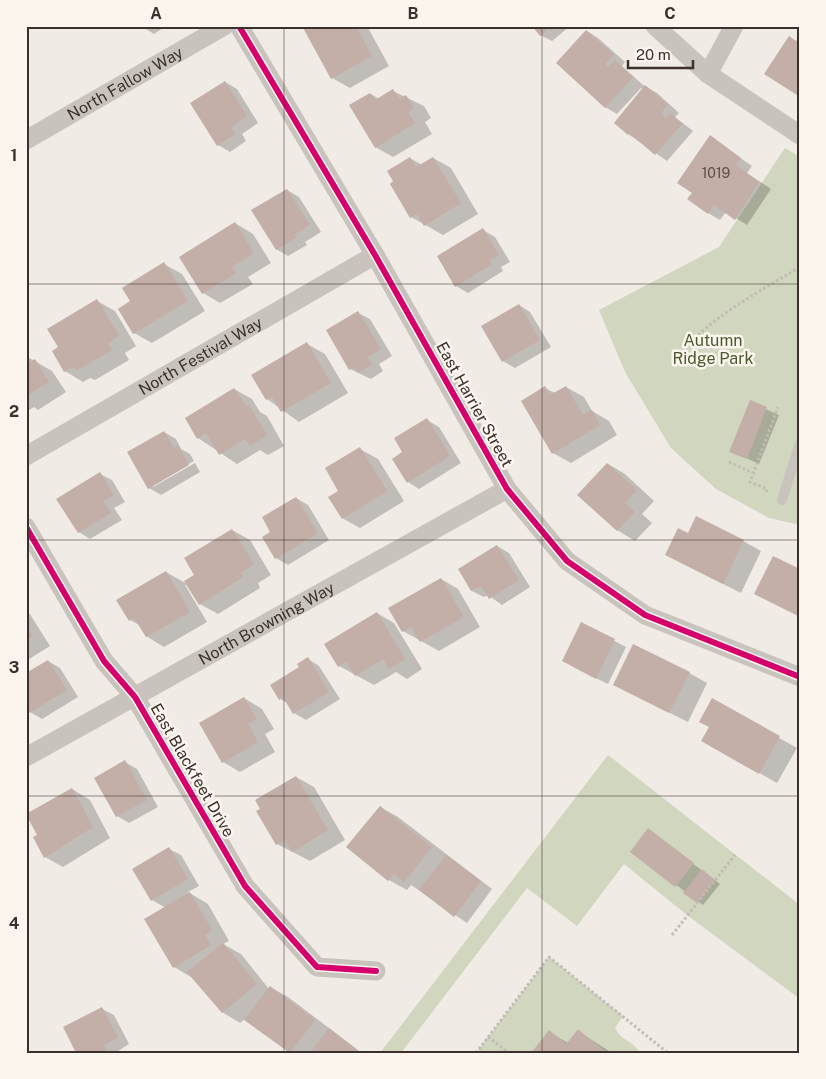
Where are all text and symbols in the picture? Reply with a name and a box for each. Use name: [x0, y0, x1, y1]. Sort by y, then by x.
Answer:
text: A: [150, 4, 162, 23]
text: B: [408, 4, 419, 23]
text: C: [664, 4, 676, 23]
scale bar: [628, 38, 694, 70]
street label: North Fallow Way: [64, 43, 187, 124]
text: 20 m: [636, 46, 671, 63]
text: 1: [11, 146, 17, 165]
house number: 1019: [702, 165, 731, 181]
street label: North Festival Way: [135, 313, 266, 399]
park label: Autumn Ridge Park: [673, 331, 753, 368]
street label: East Harrier Street: [432, 338, 517, 470]
text: 2: [9, 402, 19, 421]
street label: North Browning Way: [195, 578, 338, 669]
text: 3: [9, 658, 19, 677]
street label: East Blackfeet Drive: [147, 700, 239, 840]
text: 4: [9, 914, 20, 933]

